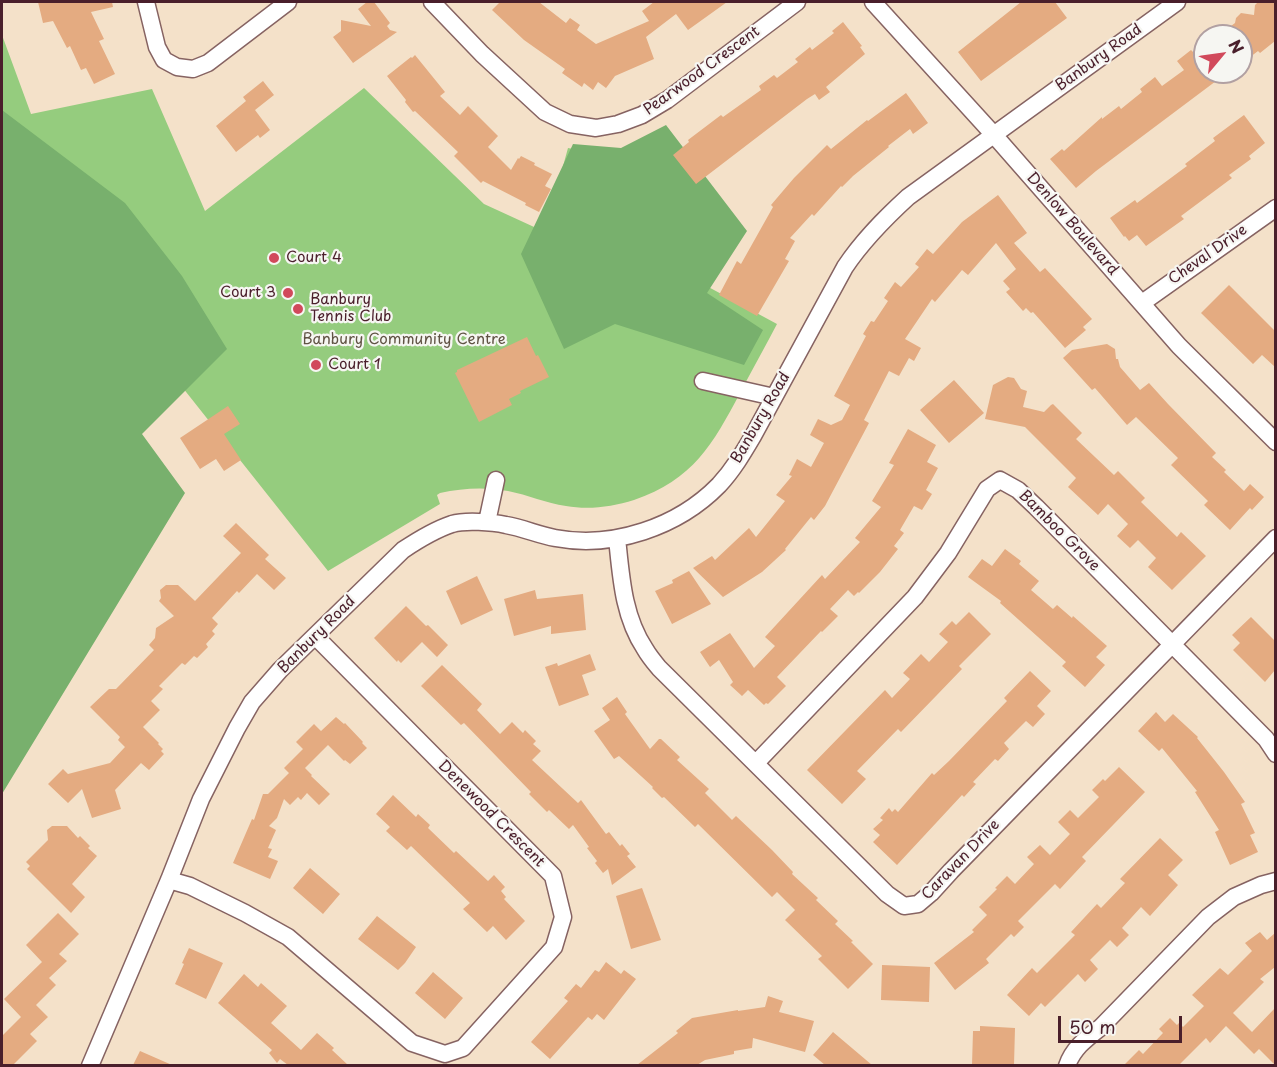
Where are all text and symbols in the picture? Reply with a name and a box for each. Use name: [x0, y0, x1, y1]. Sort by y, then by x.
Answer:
street label: Banbury Road: [1052, 21, 1146, 95]
street label: Pearwood Crescent: [640, 23, 764, 119]
north arrow: [1193, 24, 1253, 84]
text: N: [1223, 35, 1251, 58]
street label: Denlow Boulevard: [1022, 169, 1122, 279]
street label: Cheval Drive: [1165, 221, 1251, 289]
place label: Court 4: [286, 249, 342, 267]
marker: Court 4: [267, 251, 281, 265]
place label: Court 3: [220, 284, 276, 302]
marker: Court 3: [281, 286, 295, 300]
place label: Banbury Tennis Club: [310, 291, 391, 326]
marker: Banbury Tennis Club: [291, 302, 305, 316]
park label: Banbury Community Centre: [302, 331, 506, 349]
place label: Court 1: [328, 356, 381, 374]
marker: Court 1: [309, 358, 323, 372]
street label: Banbury Road: [728, 369, 794, 467]
street label: Bamboo Grove: [1015, 487, 1103, 575]
street label: Banbury Road: [275, 593, 359, 677]
street label: Denewood Crescent: [434, 757, 548, 871]
street label: Caravan Drive: [918, 816, 1004, 904]
scale bar: [1061, 1004, 1186, 1042]
text: 50 m: [1069, 1013, 1116, 1040]

